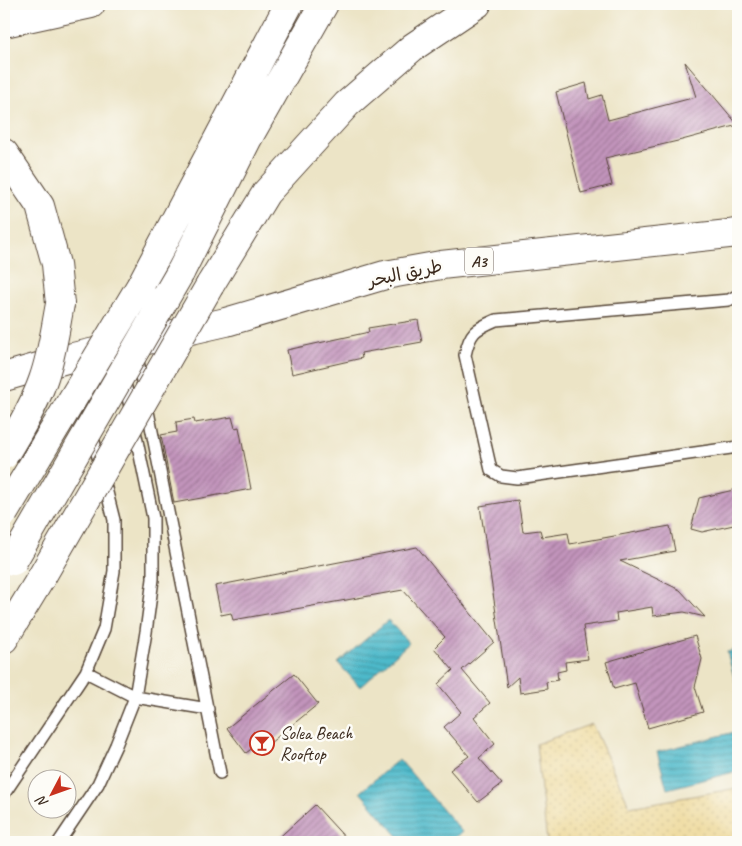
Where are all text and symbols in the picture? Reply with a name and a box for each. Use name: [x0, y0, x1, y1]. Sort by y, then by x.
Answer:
road number: A3: [465, 248, 493, 274]
street label: طريق البحر: [364, 254, 444, 292]
place label: Solea Beach Rooftop: [280, 722, 353, 765]
bar icon: Solea Beach Rooftop: [249, 730, 275, 756]
north arrow: [28, 768, 78, 818]
text: N: [32, 792, 52, 811]

